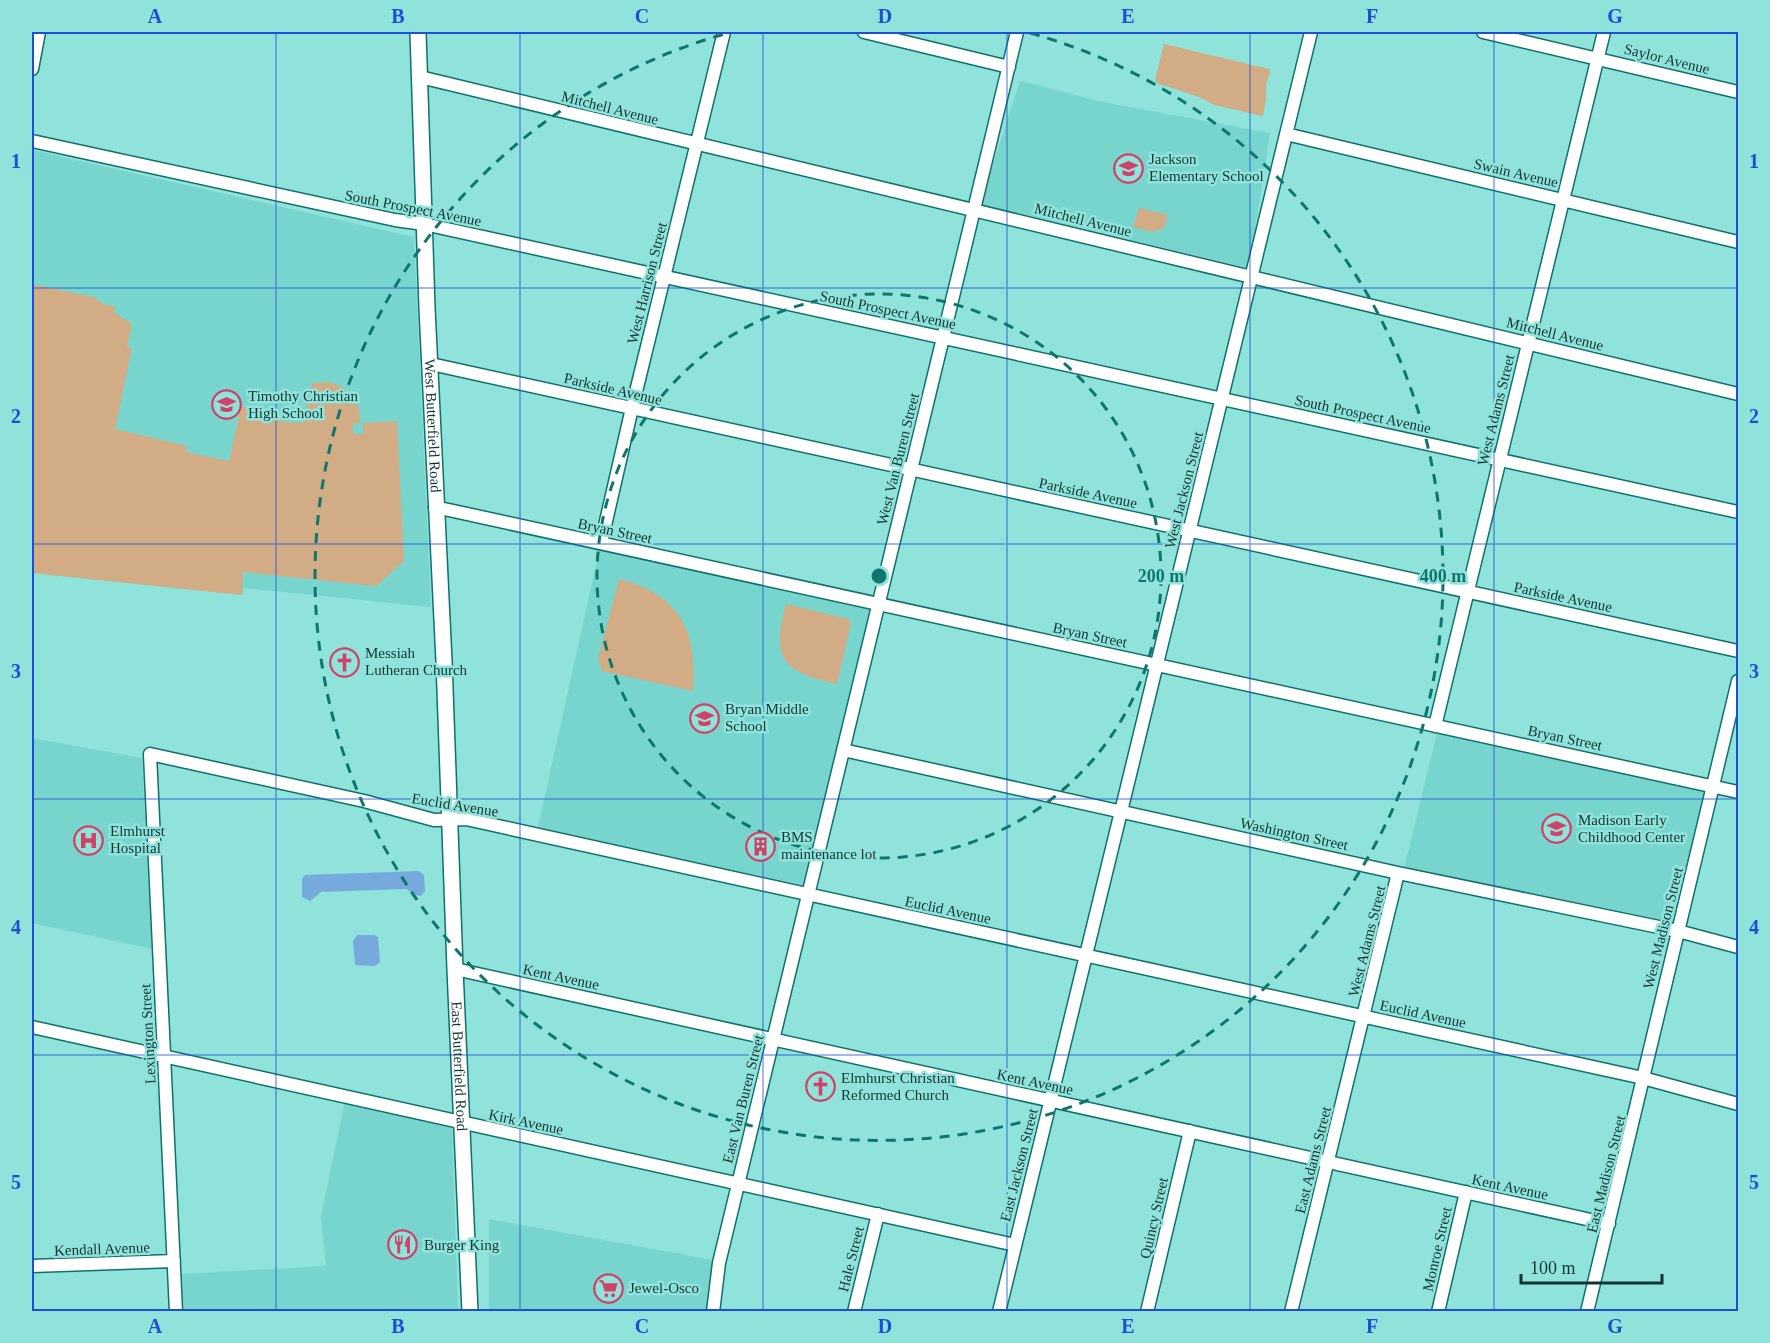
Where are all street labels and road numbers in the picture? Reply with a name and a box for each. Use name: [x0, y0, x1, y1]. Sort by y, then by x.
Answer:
street label: Saylor Avenue: [1623, 41, 1712, 77]
street label: Mitchell Avenue: [560, 88, 660, 128]
street label: Swain Avenue: [1472, 156, 1560, 191]
street label: South Prospect Avenue: [343, 187, 483, 229]
street label: Mitchell Avenue: [1033, 200, 1133, 240]
street label: West Harrison Street: [624, 220, 670, 345]
street label: South Prospect Avenue: [818, 288, 958, 332]
street label: Mitchell Avenue: [1505, 314, 1605, 354]
street label: West Adams Street: [1474, 352, 1518, 467]
street label: West Butterfield Road: [421, 358, 444, 493]
street label: Parkside Avenue: [562, 370, 664, 408]
street label: West Van Buren Street: [874, 390, 922, 527]
street label: South Prospect Avenue: [1293, 392, 1433, 436]
street label: West Jackson Street: [1162, 429, 1206, 550]
street label: Parkside Avenue: [1037, 475, 1139, 511]
street label: Bryan Street: [576, 515, 654, 547]
street label: Parkside Avenue: [1512, 579, 1614, 615]
street label: Bryan Street: [1051, 619, 1129, 651]
street label: Bryan Street: [1526, 722, 1604, 754]
street label: Euclid Avenue: [410, 790, 500, 820]
street label: Washington Street: [1239, 815, 1350, 853]
street label: West Madison Street: [1640, 865, 1686, 990]
street label: West Adams Street: [1345, 883, 1389, 998]
street label: Euclid Avenue: [903, 893, 993, 927]
street label: Kent Avenue: [521, 961, 601, 993]
street label: Lexington Street: [137, 983, 159, 1085]
street label: Euclid Avenue: [1378, 997, 1468, 1031]
street label: East Butterfield Road: [448, 1001, 470, 1132]
street label: East Van Buren Street: [719, 1032, 767, 1165]
street label: Kent Avenue: [995, 1066, 1075, 1098]
street label: East Adams Street: [1292, 1104, 1334, 1215]
street label: Kirk Avenue: [487, 1106, 565, 1138]
street label: East Jackson Street: [997, 1106, 1041, 1223]
street label: East Madison Street: [1584, 1113, 1629, 1235]
street label: Kent Avenue: [1470, 1171, 1550, 1203]
street label: Quincy Street: [1137, 1175, 1171, 1260]
street label: Monroe Street: [1420, 1204, 1455, 1293]
street label: Hale Street: [835, 1224, 867, 1293]
street label: Kendall Avenue: [54, 1239, 151, 1259]

